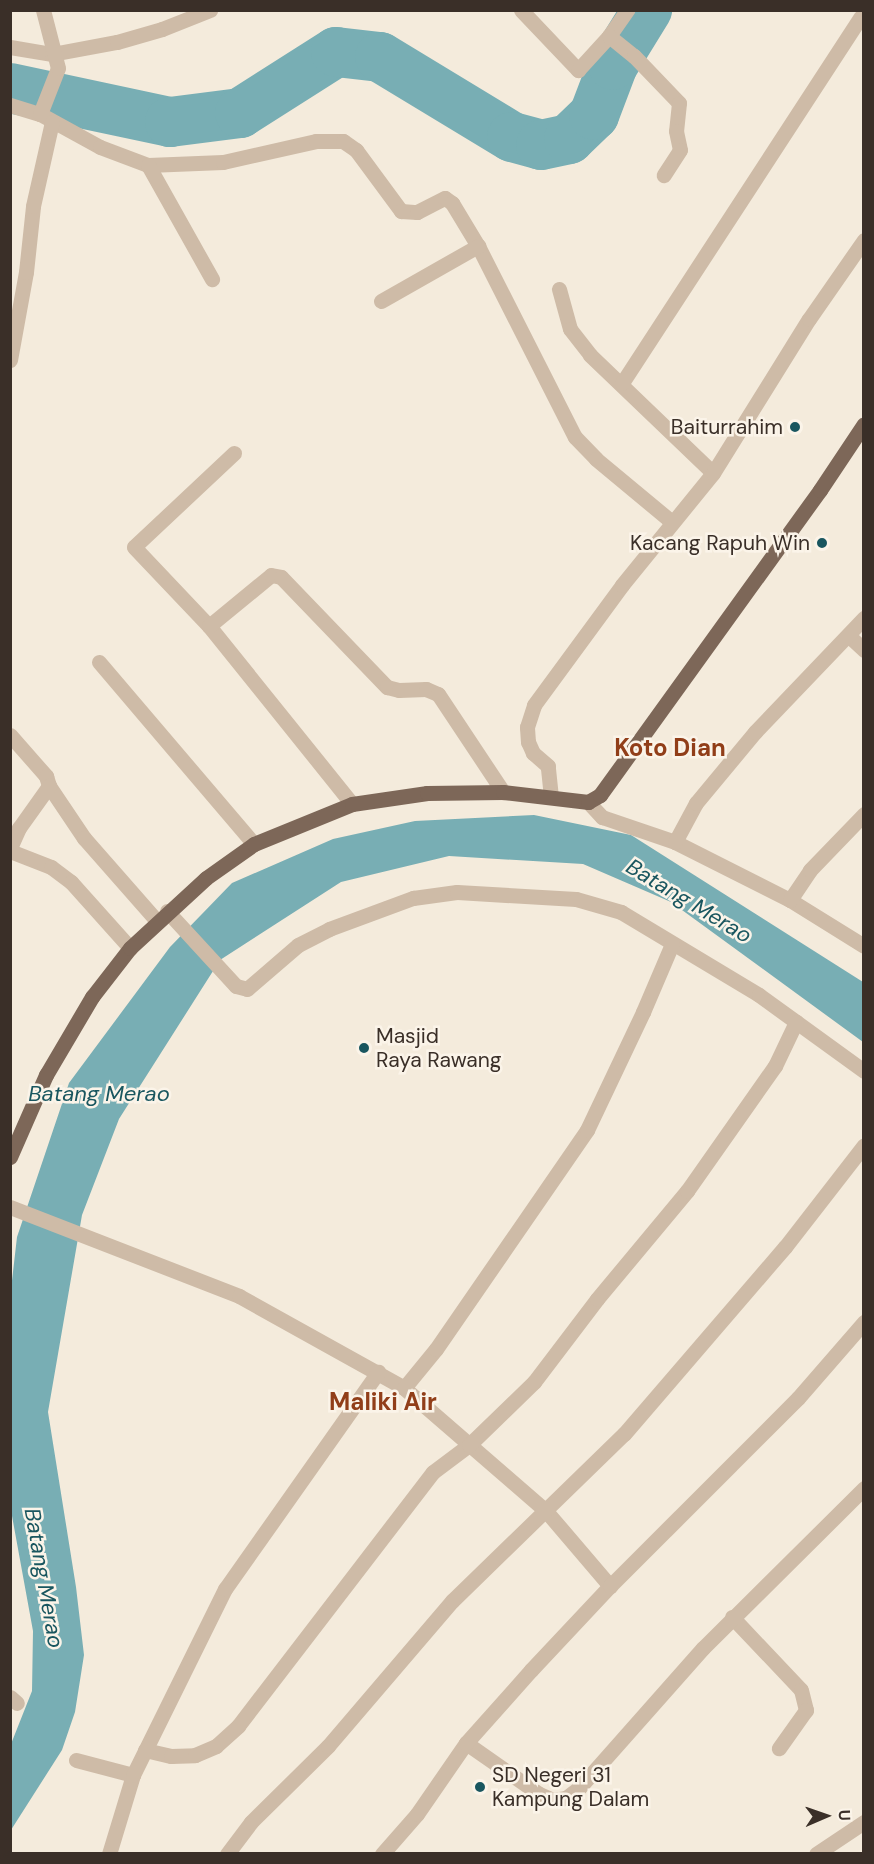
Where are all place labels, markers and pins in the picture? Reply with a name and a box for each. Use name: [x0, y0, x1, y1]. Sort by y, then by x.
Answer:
place label: Baiturrahim: [671, 414, 783, 440]
marker: Baiturrahim: [788, 420, 802, 434]
place label: Kacang Rapuh Win: [630, 530, 810, 556]
marker: Kacang Rapuh Win: [815, 536, 829, 550]
place label: Masjid Raya Rawang: [376, 1023, 502, 1073]
marker: Masjid Raya Rawang: [357, 1041, 371, 1055]
place label: SD Negeri 31 Kampung Dalam: [492, 1762, 649, 1812]
marker: SD Negeri 31 Kampung Dalam: [473, 1780, 487, 1794]

